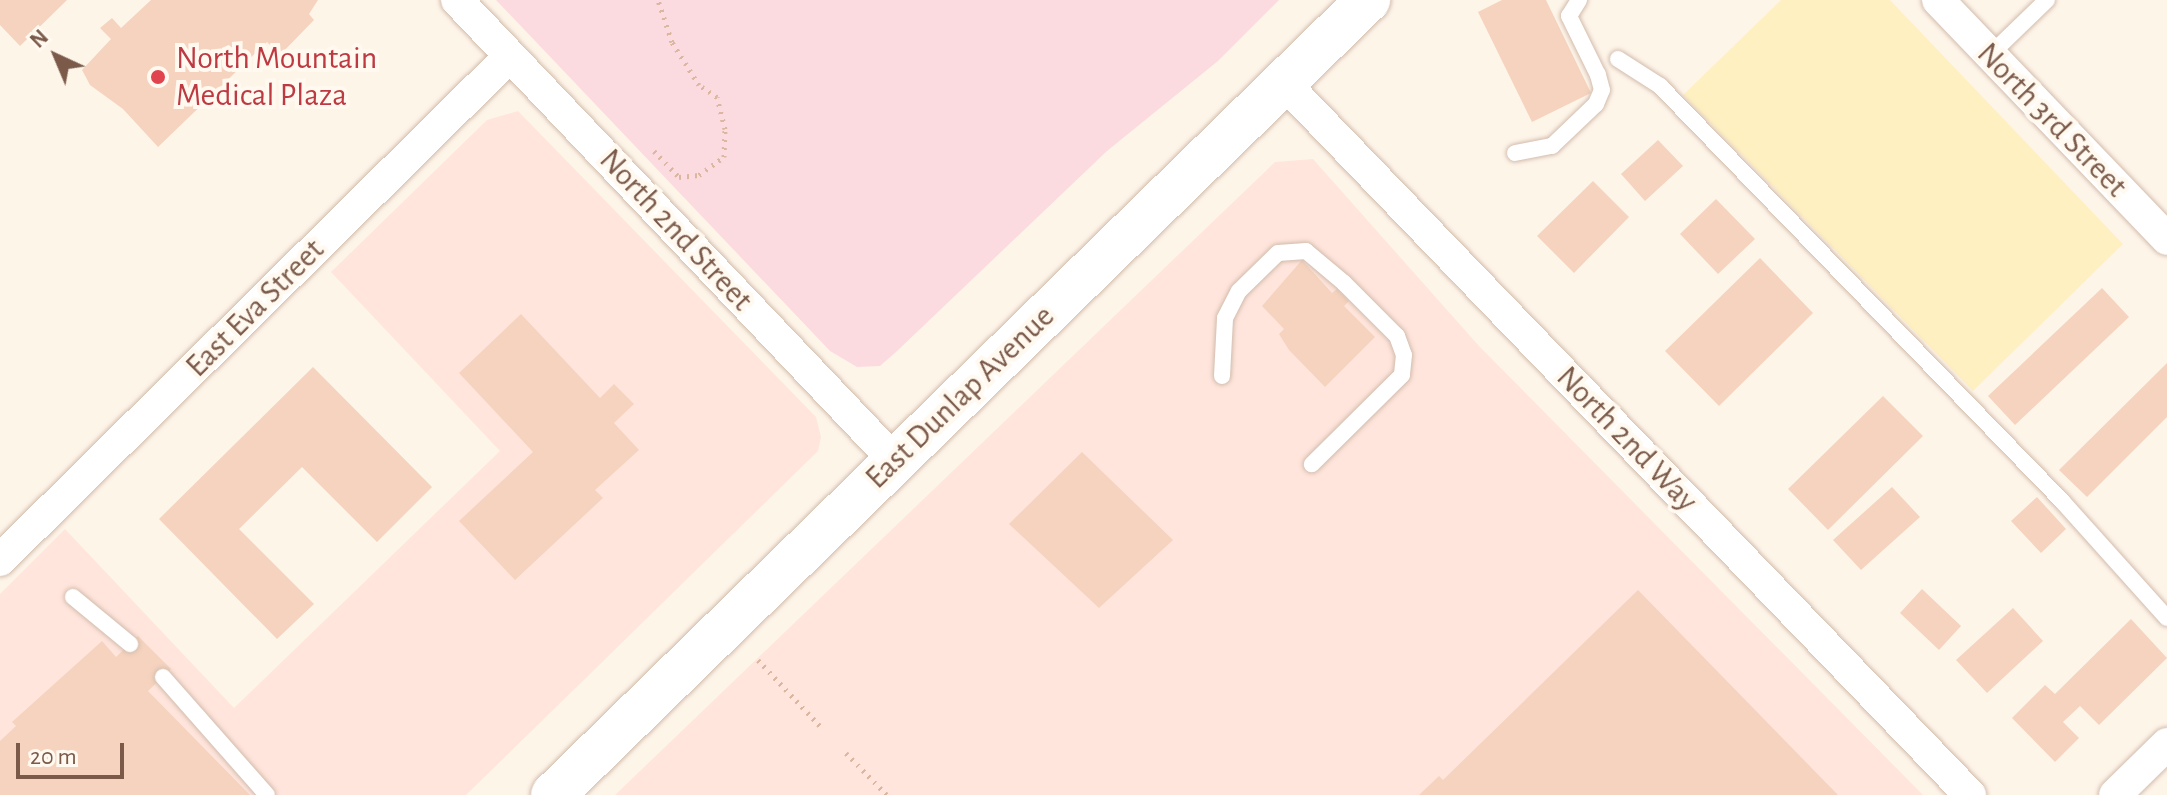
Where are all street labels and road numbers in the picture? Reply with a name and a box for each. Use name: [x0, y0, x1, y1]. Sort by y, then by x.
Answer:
street label: North 3rd Street: [1969, 35, 2135, 205]
street label: North 2nd Street: [591, 141, 761, 319]
street label: East Eva Street: [178, 231, 332, 385]
street label: East Dunlap Avenue: [858, 297, 1062, 497]
street label: North 2nd Way: [1548, 358, 1706, 520]

